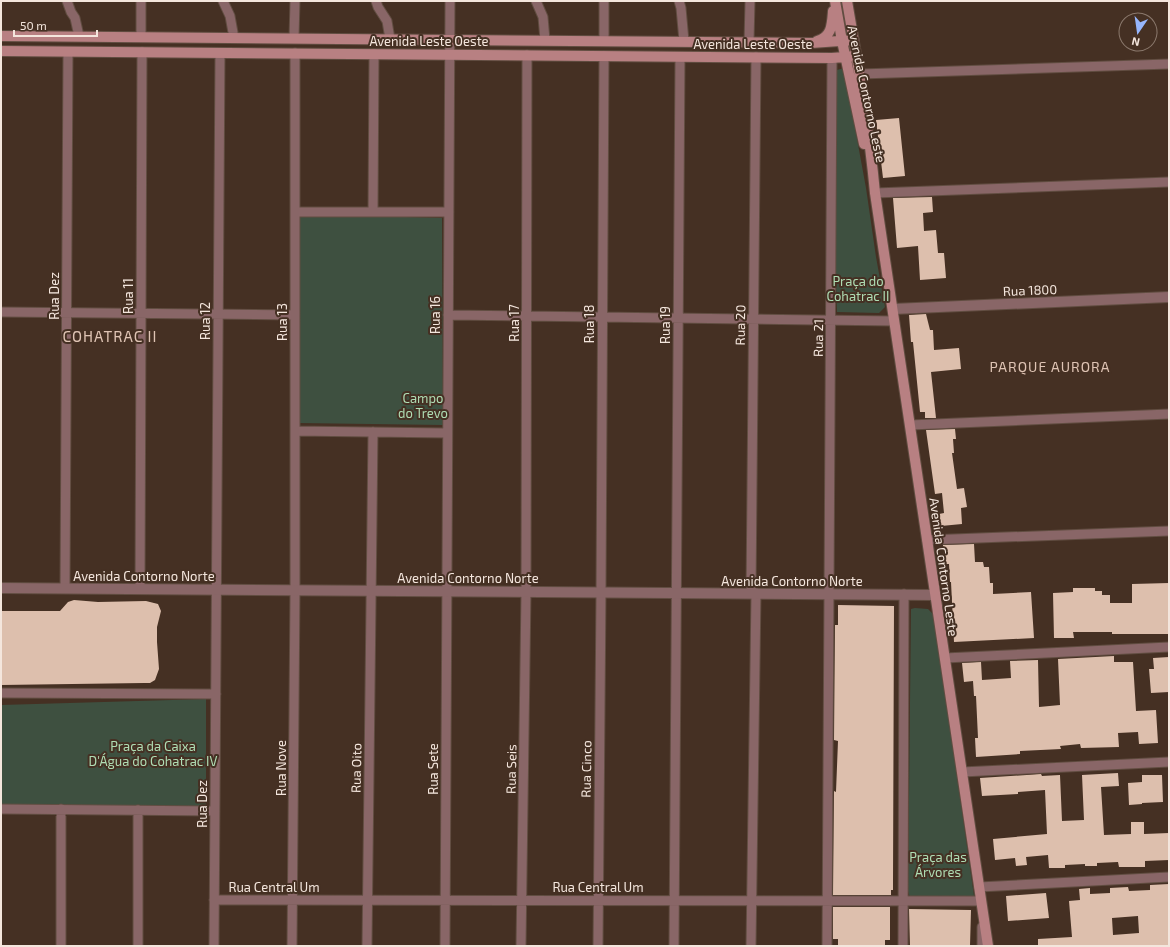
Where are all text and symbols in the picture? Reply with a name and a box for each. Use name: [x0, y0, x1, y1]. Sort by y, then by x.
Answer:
scale bar: [14, 12, 97, 38]
north arrow: [1118, 12, 1158, 52]
text: 50 m: [20, 18, 47, 32]
street label: Avenida Contorno Leste: [845, 24, 889, 164]
street label: Avenida Leste Oeste: [369, 33, 489, 49]
text: N: [1130, 35, 1141, 49]
street label: Avenida Leste Oeste: [693, 36, 813, 52]
street label: Rua Dez: [46, 272, 62, 320]
park label: Praça do Cohatrac II: [827, 273, 889, 304]
street label: Rua 11: [120, 278, 136, 314]
street label: Rua 1800: [1003, 281, 1057, 299]
street label: Rua 16: [427, 296, 443, 334]
street label: Rua 12: [197, 302, 213, 340]
street label: Rua 13: [274, 303, 290, 341]
street label: Rua 17: [506, 304, 522, 342]
street label: Rua 18: [581, 305, 597, 343]
street label: Rua 20: [732, 305, 748, 345]
street label: Rua 19: [657, 306, 673, 344]
street label: Rua 21: [810, 319, 826, 357]
district label: COHATRAC II: [63, 327, 157, 345]
district label: PARQUE AURORA: [990, 358, 1110, 375]
park label: Campo do Trevo: [398, 390, 448, 421]
street label: Avenida Contorno Leste: [926, 497, 962, 637]
street label: Avenida Contorno Norte: [73, 568, 215, 584]
street label: Avenida Contorno Norte: [397, 570, 539, 586]
street label: Avenida Contorno Norte: [721, 573, 863, 589]
park label: Praça da Caixa D'Água do Cohatrac IV: [89, 738, 217, 769]
street label: Rua Nove: [273, 740, 289, 796]
street label: Rua Cinco: [578, 740, 594, 798]
street label: Rua Oito: [348, 743, 364, 793]
street label: Rua Sete: [425, 743, 441, 795]
street label: Rua Seis: [503, 744, 519, 794]
street label: Rua Dez: [194, 780, 210, 828]
park label: Praça das Árvores: [909, 849, 967, 880]
street label: Rua Central Um: [228, 879, 320, 895]
street label: Rua Central Um: [552, 879, 644, 895]

